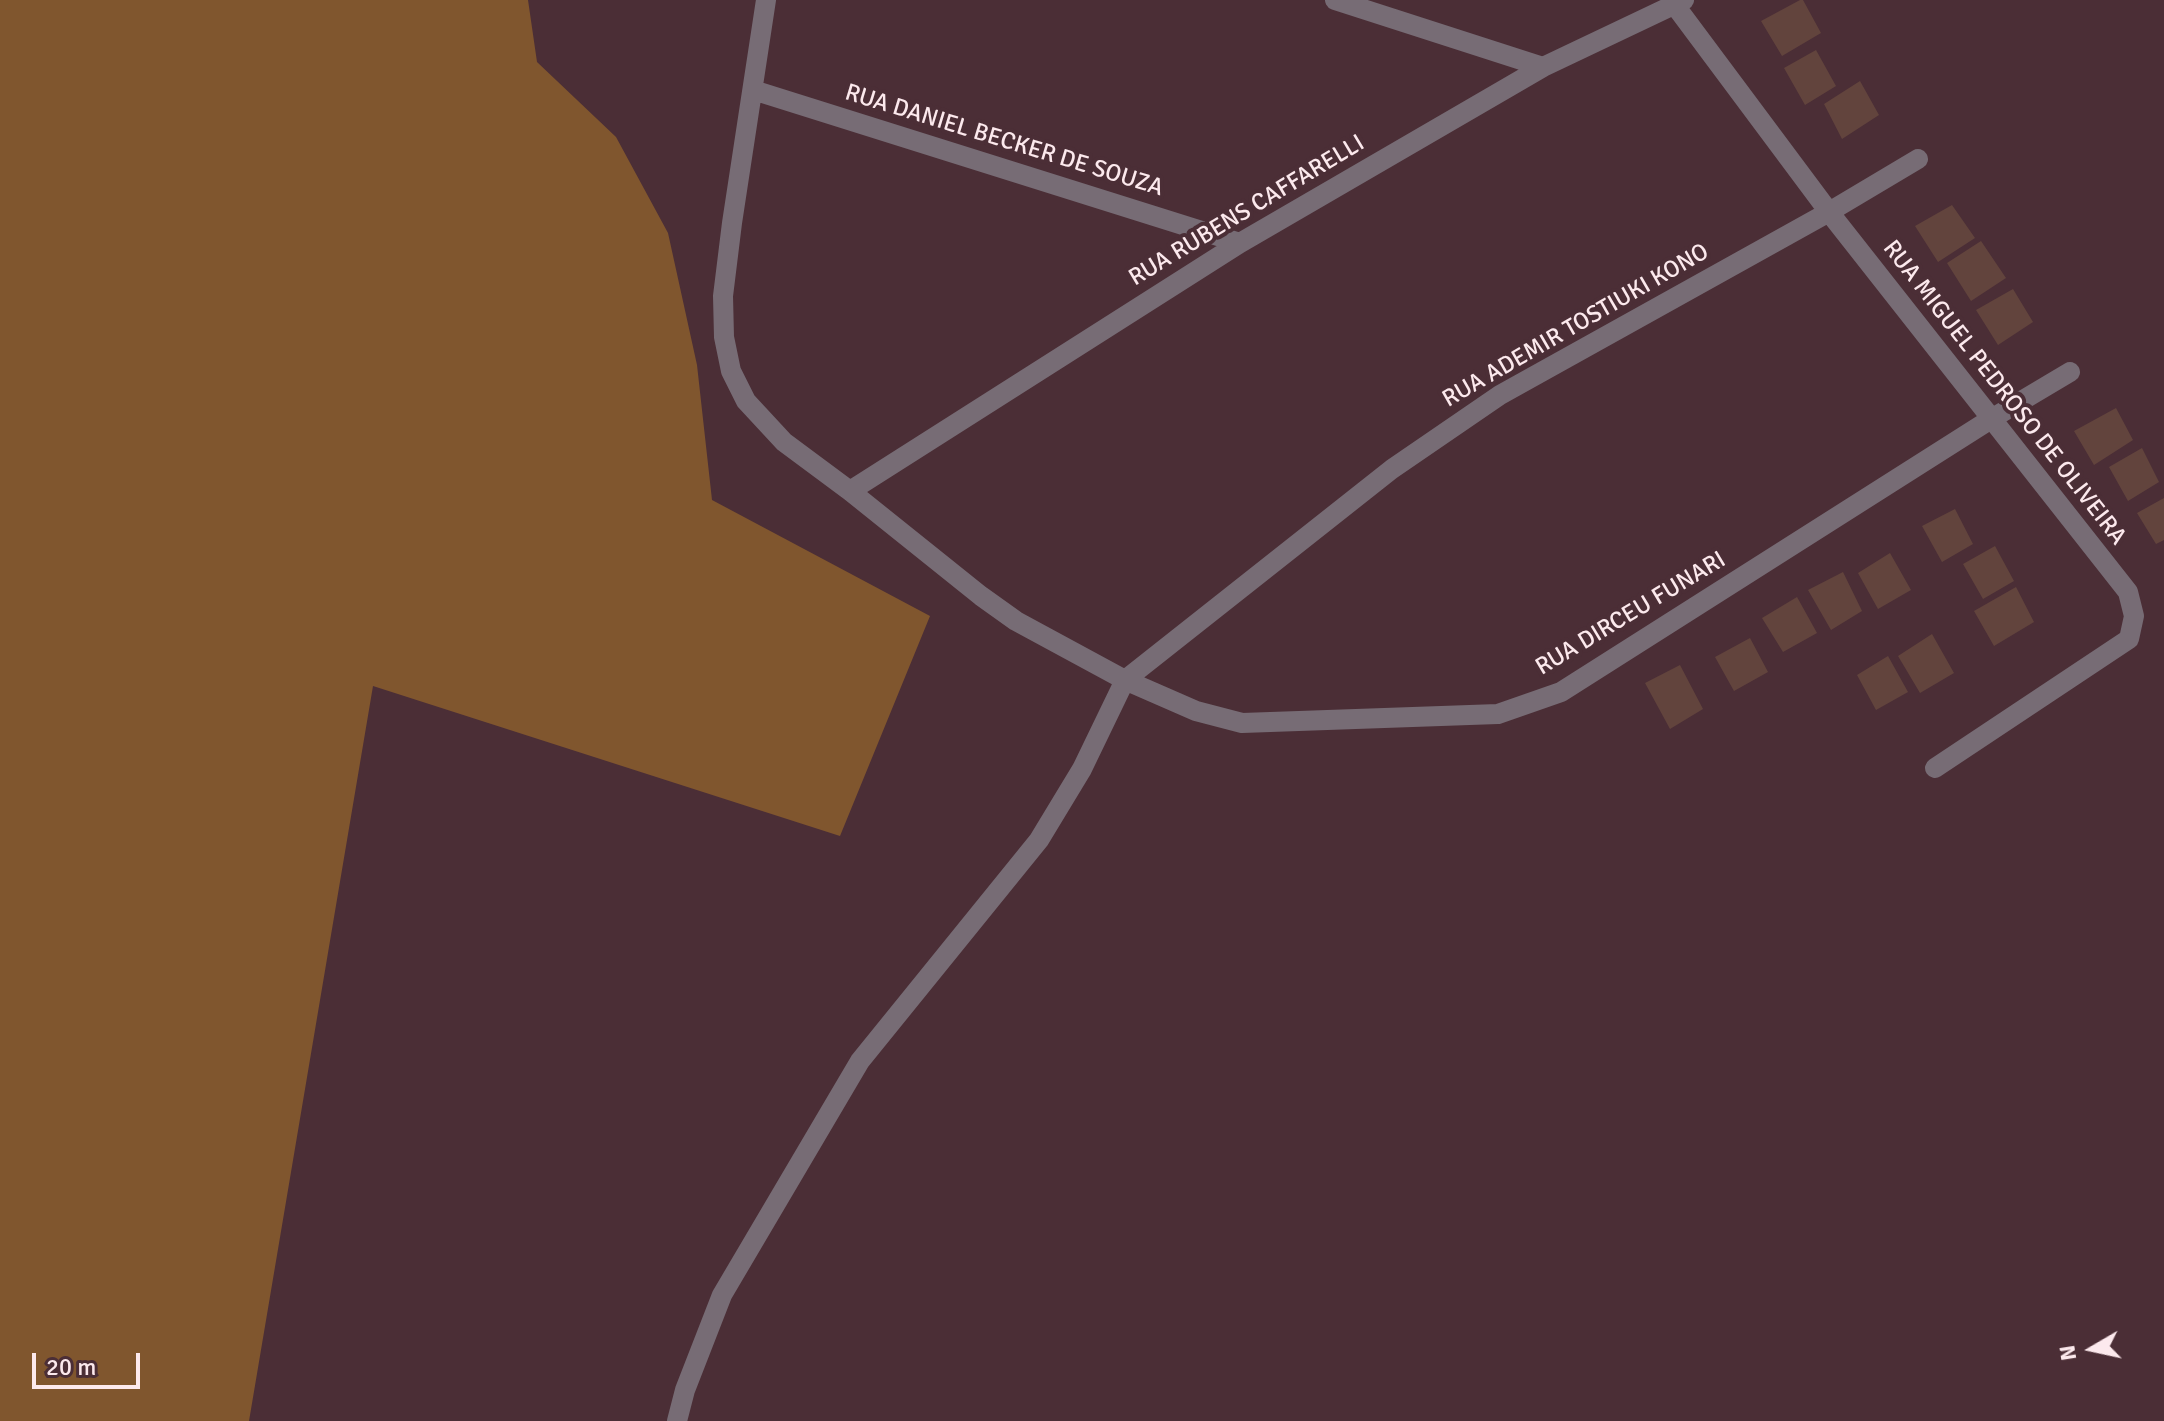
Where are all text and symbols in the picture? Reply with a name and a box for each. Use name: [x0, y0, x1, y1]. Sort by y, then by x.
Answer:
street label: RUA DANIEL BECKER DE SOUZA: [841, 79, 1167, 203]
street label: RUA RUBENS CAFFARELLI: [1124, 129, 1370, 293]
street label: RUA MIGUEL PEDROSO DE OLIVEIRA: [1876, 235, 2132, 551]
street label: RUA ADEMIR TOSTIUKI KONO: [1438, 238, 1714, 414]
street label: RUA DIRCEU FUNARI: [1531, 546, 1731, 682]
north arrow: [2052, 1309, 2132, 1389]
scale bar: [36, 1337, 144, 1387]
text: N: [2053, 1343, 2082, 1363]
text: 20 m: [46, 1352, 96, 1382]

